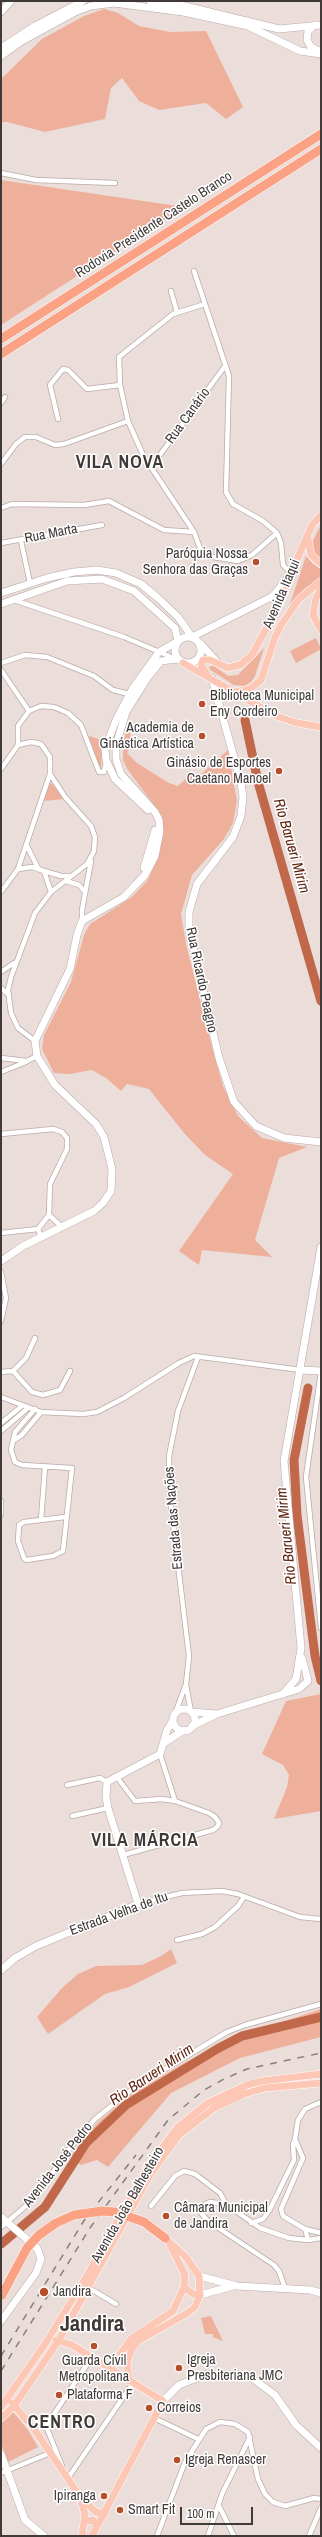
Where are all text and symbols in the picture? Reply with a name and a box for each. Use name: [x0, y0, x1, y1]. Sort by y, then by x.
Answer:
street label: Rodovia Presidente Castelo Branco: [73, 168, 235, 282]
street label: Rua Canário: [162, 385, 214, 447]
district label: VILA NOVA: [76, 452, 164, 474]
street label: Rua Marta: [23, 521, 79, 547]
place label: Paróquia Nossa Senhora das Graças: [143, 546, 248, 578]
marker: Paróquia Nossa Senhora das Graças: [251, 557, 261, 567]
street label: Avenida Itaqui: [260, 557, 304, 631]
place label: Biblioteca Municipal Eny Cordeiro: [210, 688, 314, 720]
marker: Biblioteca Municipal Eny Cordeiro: [197, 699, 207, 709]
place label: Academia de Ginástica Artística: [100, 720, 194, 752]
marker: Academia de Ginástica Artística: [197, 731, 207, 741]
place label: Ginásio de Esportes Caetano Manoel: [166, 755, 271, 788]
marker: Ginásio de Esportes Caetano Manoel: [274, 766, 284, 776]
water label: Rio Barueri Mirim: [269, 797, 313, 895]
street label: Rua Ricardo Peagno: [182, 926, 220, 1034]
street label: Estrada das Nações: [161, 1466, 187, 1570]
water label: Rio Barueri Mirim: [273, 1486, 301, 1586]
district label: VILA MÁRCIA: [91, 1830, 199, 1852]
street label: Estrada Velha de Itu: [68, 1888, 170, 1940]
water label: Rio Barueri Mirim: [106, 2040, 198, 2110]
street label: Avenida José Pedro: [20, 2119, 96, 2211]
street label: Avenida João Balhesteiro: [88, 2144, 168, 2266]
place label: Câmara Municipal de Jandira: [174, 2200, 268, 2232]
marker: Câmara Municipal de Jandira: [161, 2211, 171, 2221]
place label: Jandira: [53, 2284, 91, 2300]
marker: Jandira: [38, 2286, 50, 2298]
district label: Jandira: [60, 2312, 124, 2338]
marker: Guarda Cívil Metropolitana: [89, 2341, 99, 2351]
place label: Igreja Presbiteriana JMC: [187, 2352, 283, 2384]
place label: Guarda Cívil Metropolitana: [59, 2353, 129, 2386]
marker: Igreja Presbiteriana JMC: [174, 2363, 184, 2373]
place label: Plataforma F: [67, 2387, 133, 2403]
marker: Plataforma F: [54, 2390, 64, 2400]
place label: Correios: [157, 2400, 201, 2416]
marker: Correios: [144, 2403, 154, 2413]
district label: CENTRO: [28, 2412, 96, 2434]
place label: Igreja Renascer: [185, 2452, 266, 2468]
marker: Igreja Renascer: [172, 2455, 182, 2465]
place label: Ipiranga: [54, 2488, 96, 2504]
marker: Ipiranga: [99, 2491, 109, 2501]
scale bar: [182, 2499, 255, 2525]
place label: Smart Fit: [128, 2502, 175, 2518]
marker: Smart Fit: [115, 2505, 125, 2515]
text: 100 m: [187, 2506, 214, 2522]

